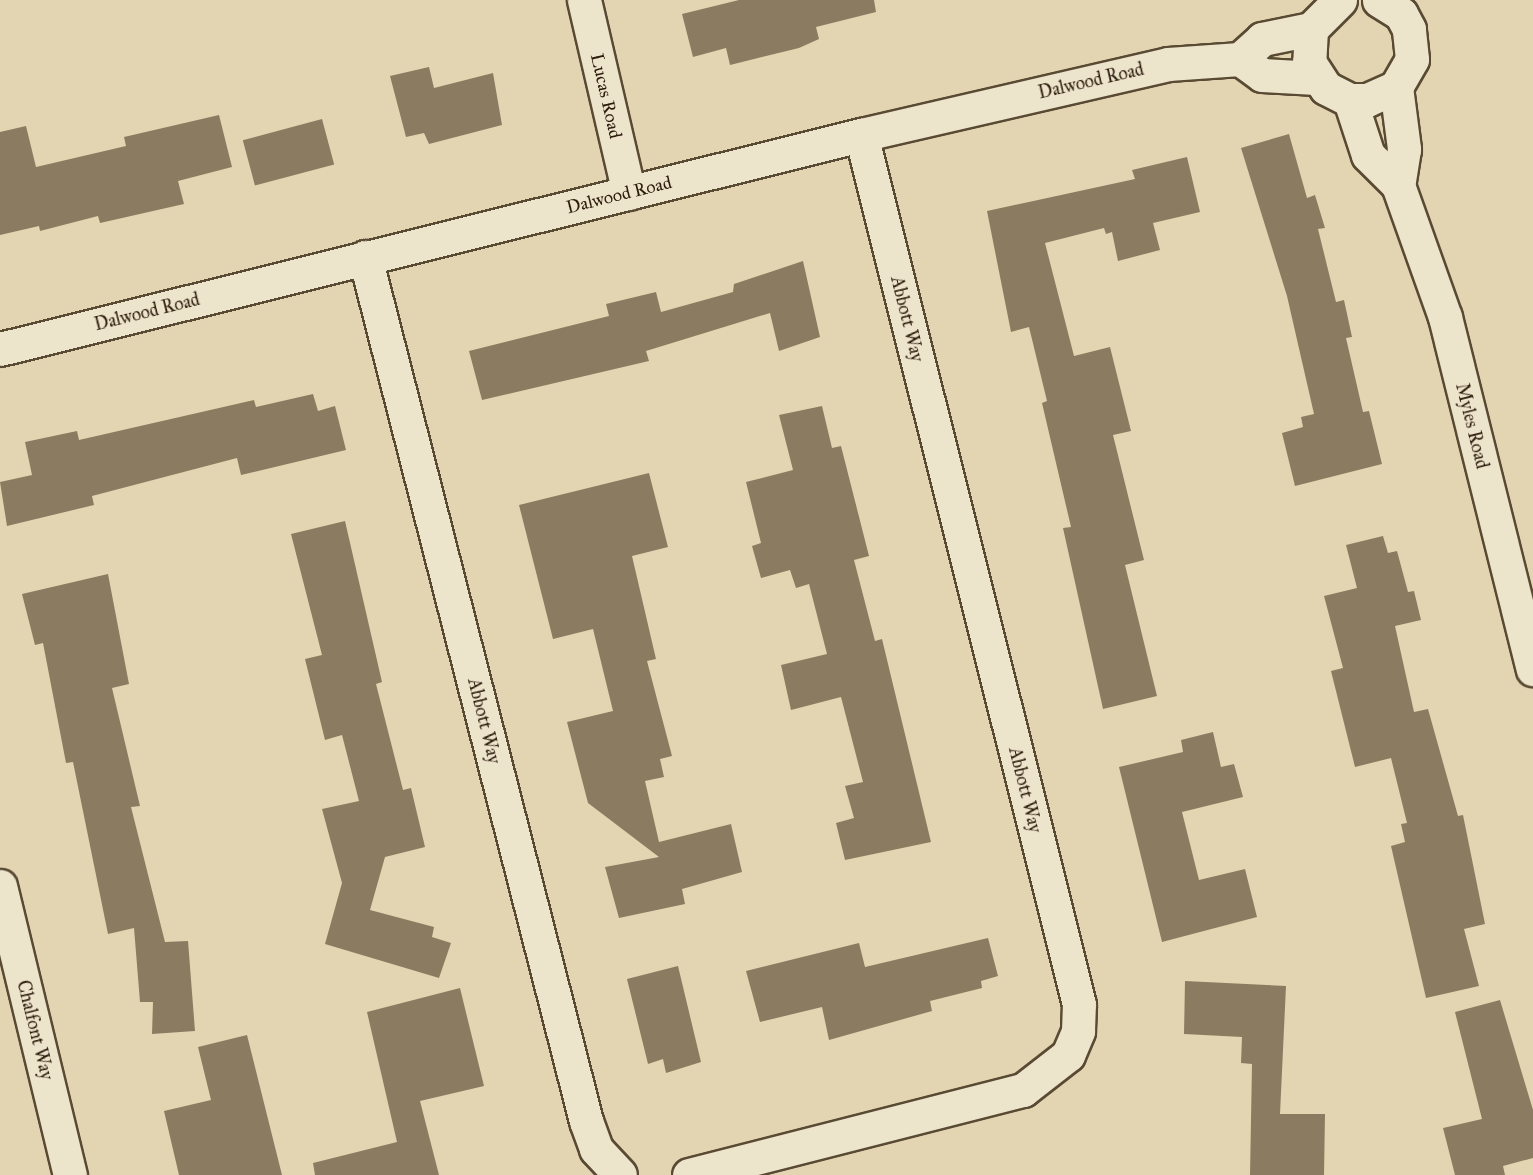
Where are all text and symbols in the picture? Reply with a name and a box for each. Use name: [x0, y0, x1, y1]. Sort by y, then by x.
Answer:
street label: Lucas Road: [586, 51, 626, 141]
street label: Dalwood Road: [1036, 58, 1146, 104]
street label: Dalwood Road: [564, 171, 674, 219]
street label: Abbott Way: [886, 274, 928, 364]
street label: Dalwood Road: [92, 288, 202, 336]
street label: Myles Road: [1451, 381, 1493, 471]
street label: Abbott Way: [463, 676, 505, 766]
street label: Abbott Way: [1004, 745, 1046, 835]
street label: Chalfont Way: [12, 978, 58, 1082]

